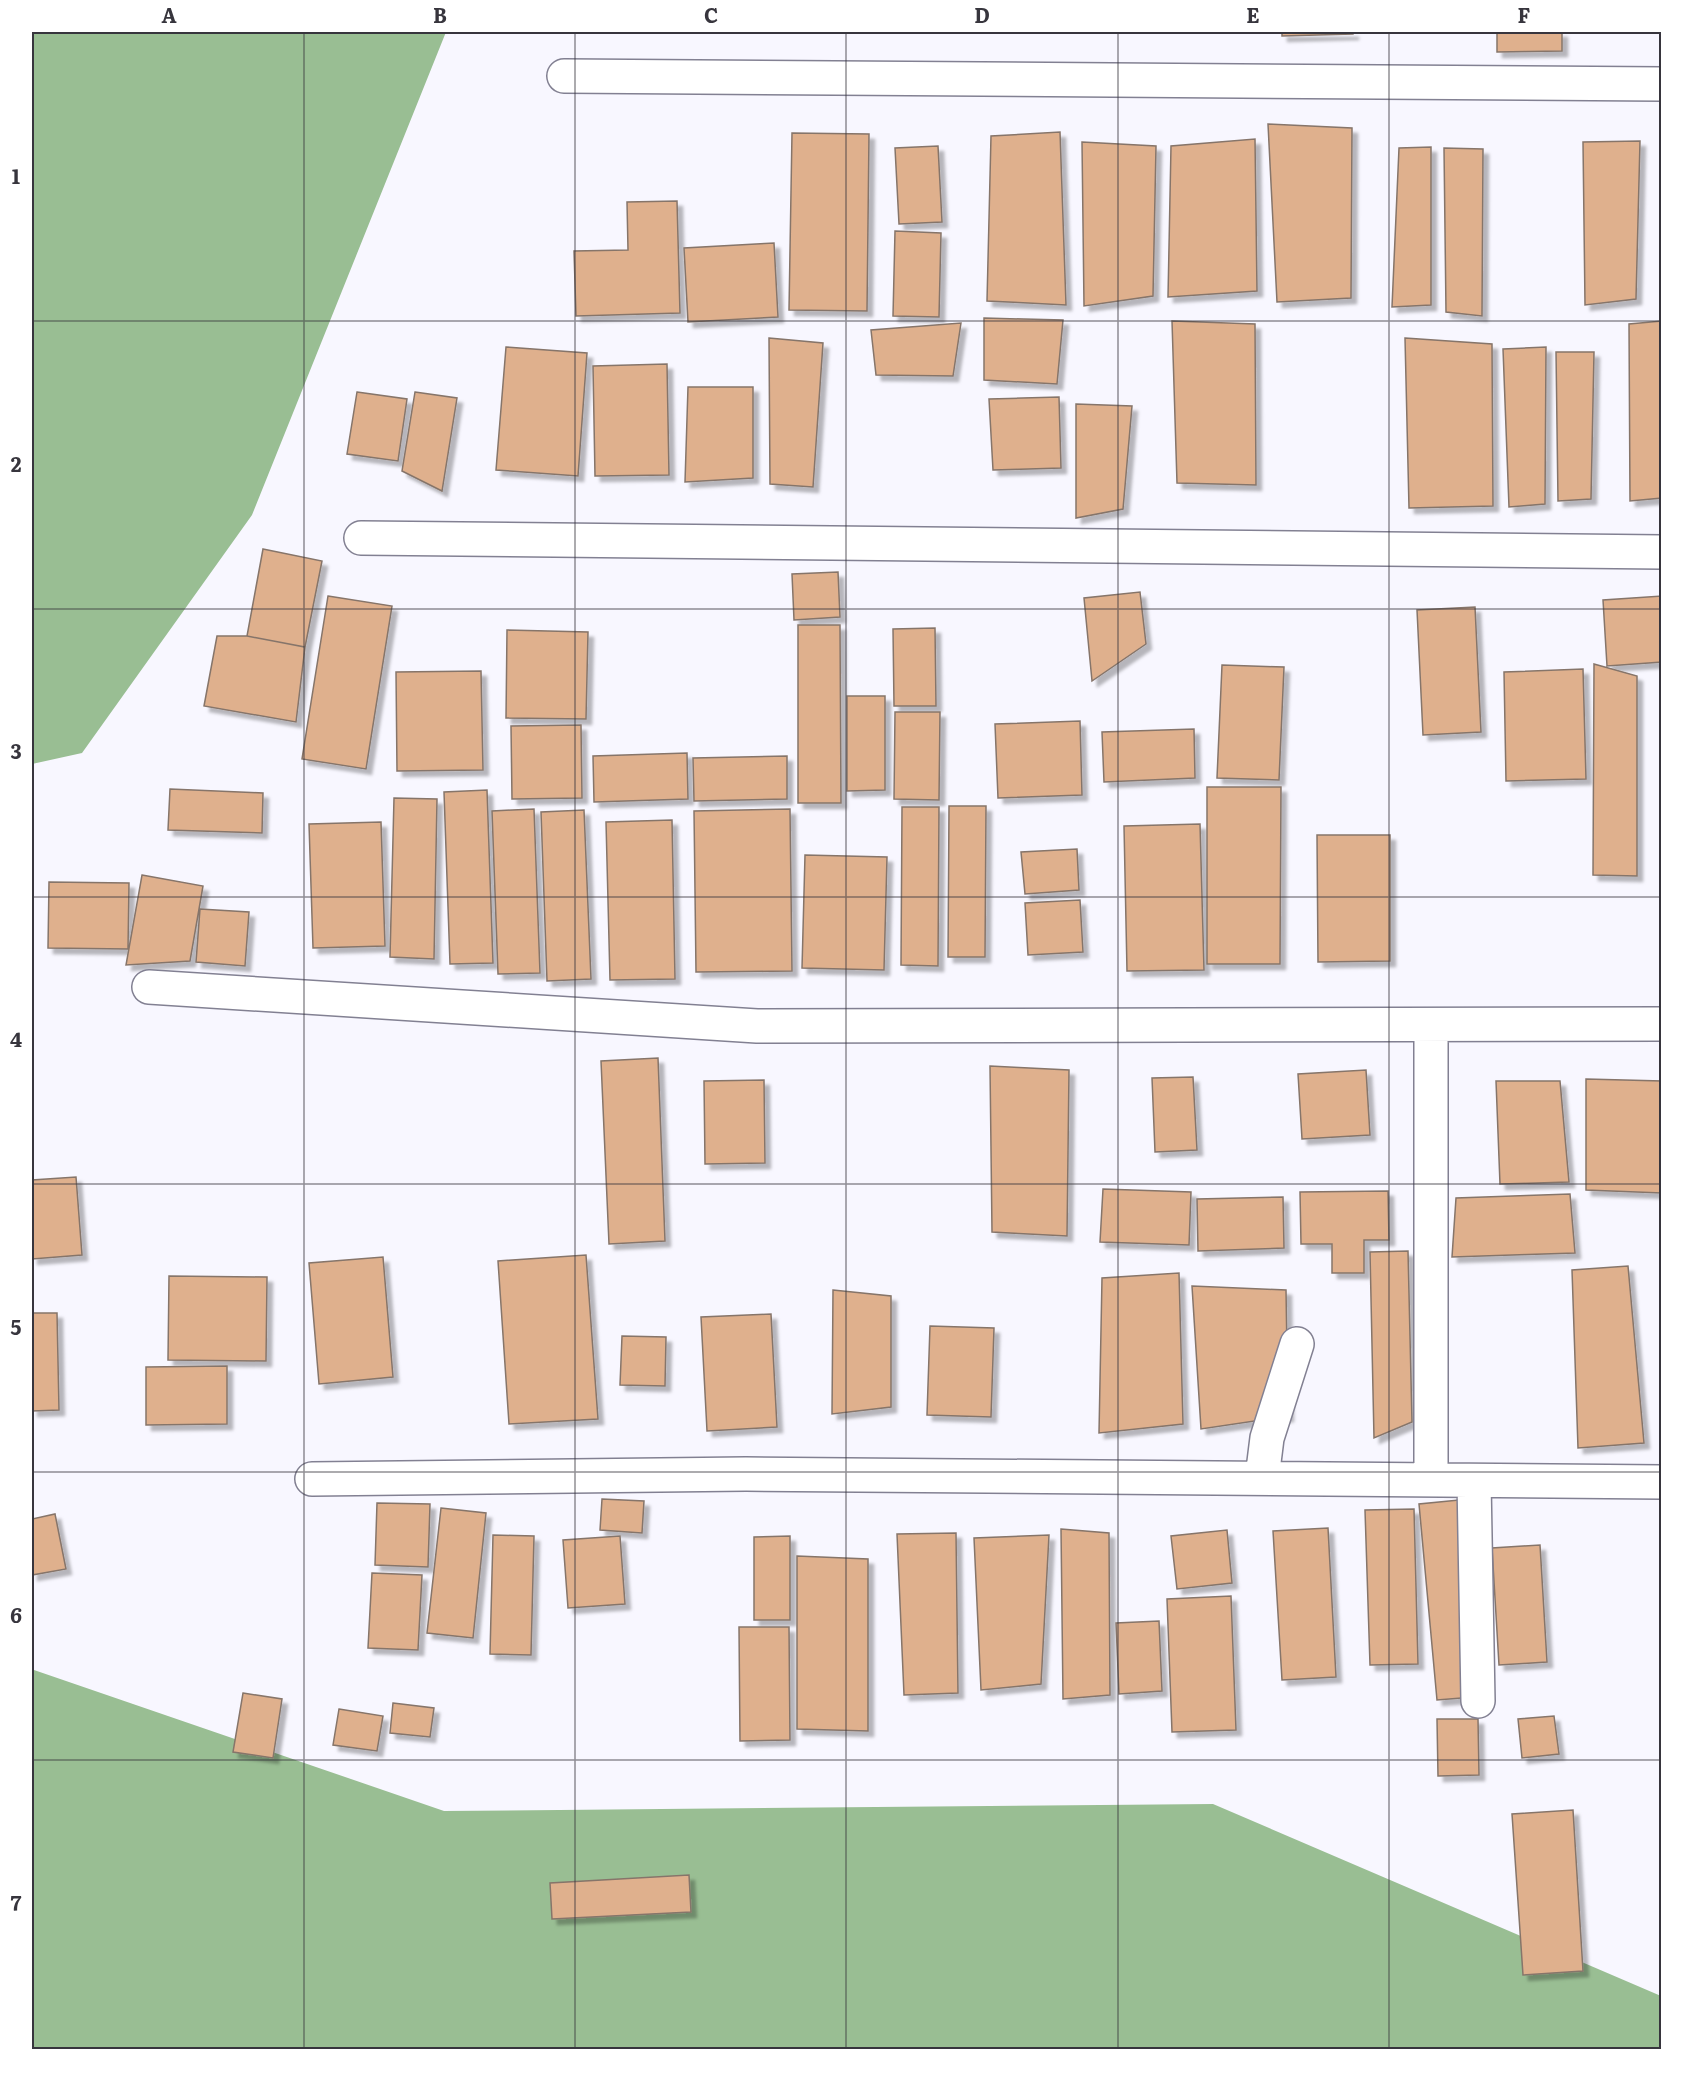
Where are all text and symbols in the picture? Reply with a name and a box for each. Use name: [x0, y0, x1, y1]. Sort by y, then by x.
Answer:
text: A: [161, 0, 177, 29]
text: B: [433, 0, 447, 29]
text: C: [704, 0, 718, 29]
text: D: [974, 0, 990, 29]
text: E: [1246, 0, 1260, 29]
text: F: [1518, 0, 1531, 29]
text: 1: [12, 160, 20, 190]
text: 2: [11, 448, 22, 478]
text: 3: [10, 735, 22, 765]
text: 4: [10, 1023, 22, 1053]
text: 5: [11, 1311, 22, 1341]
text: 6: [10, 1599, 22, 1629]
text: 7: [11, 1887, 22, 1917]

